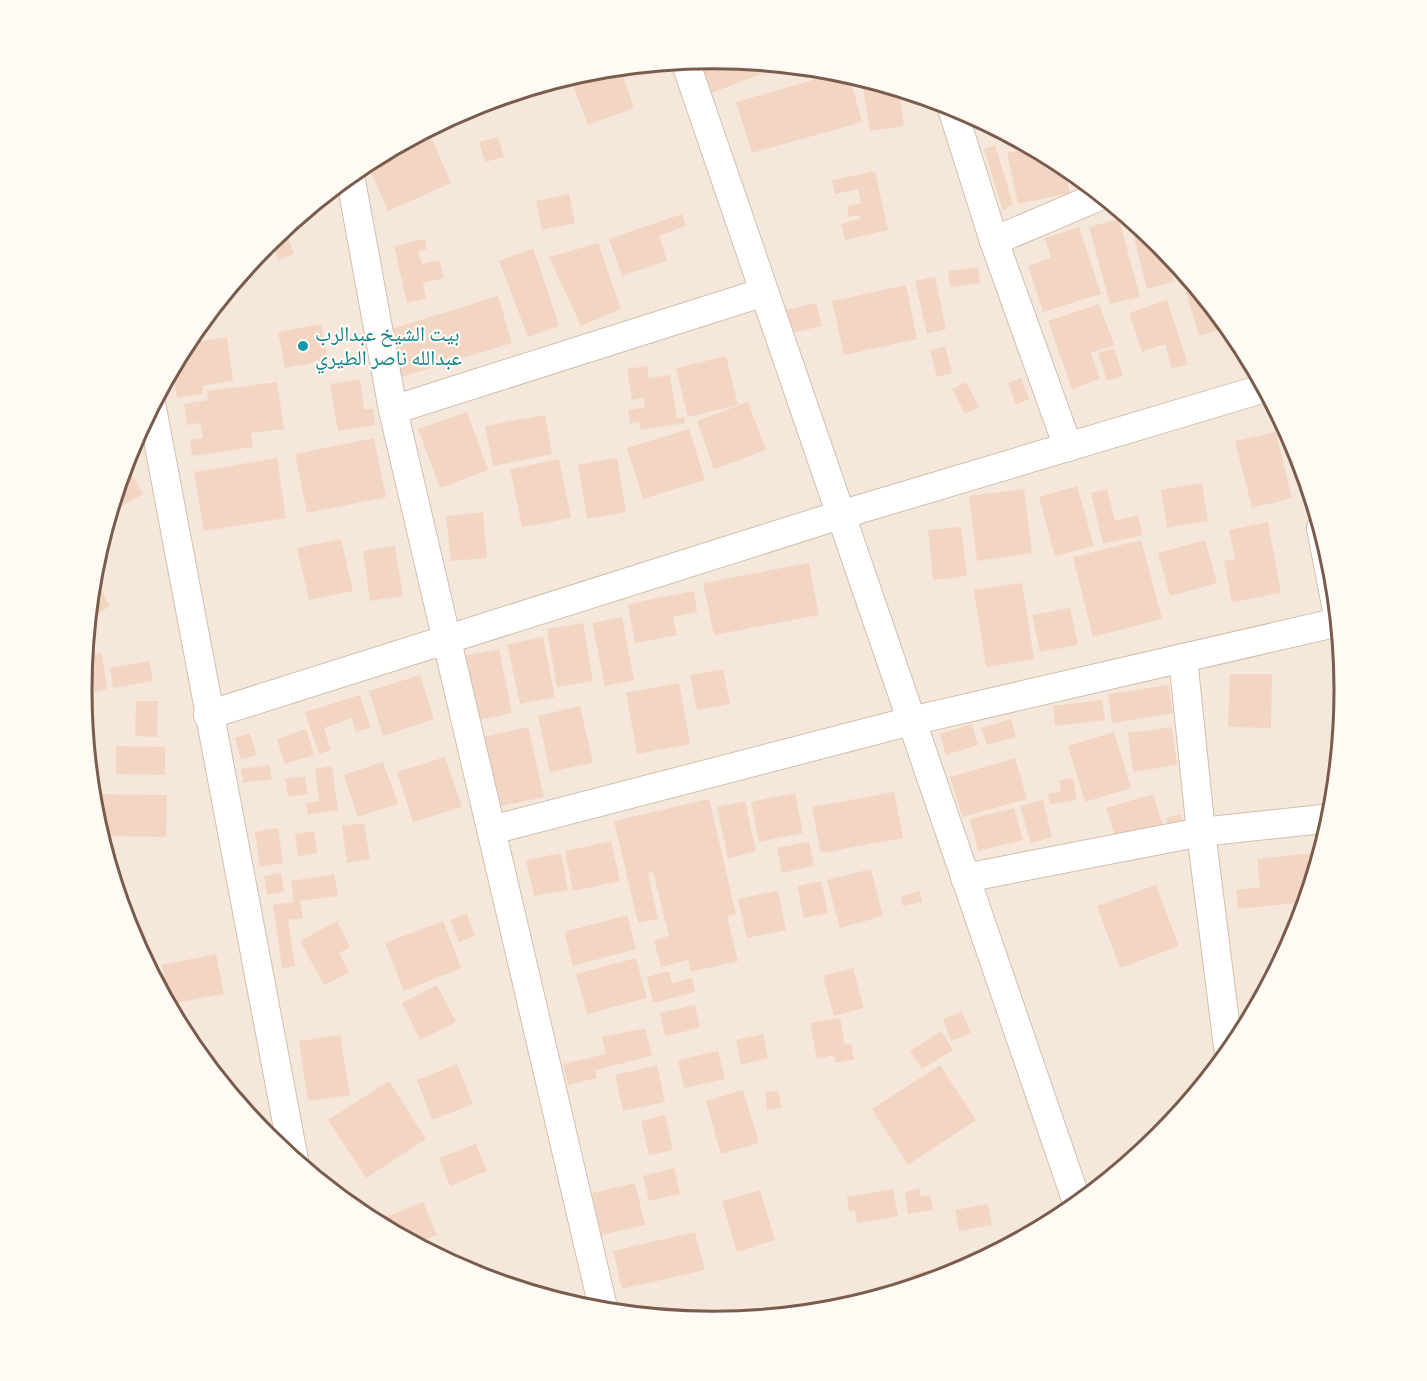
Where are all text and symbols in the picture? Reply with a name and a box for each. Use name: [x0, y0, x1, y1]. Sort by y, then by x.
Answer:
place label: بيت الشيخ عبدالرب عبدالله ناصر الطيري: [315, 320, 462, 374]
marker: بيت الشيخ عبدالرب عبدالله ناصر الطيري: [296, 339, 310, 353]

